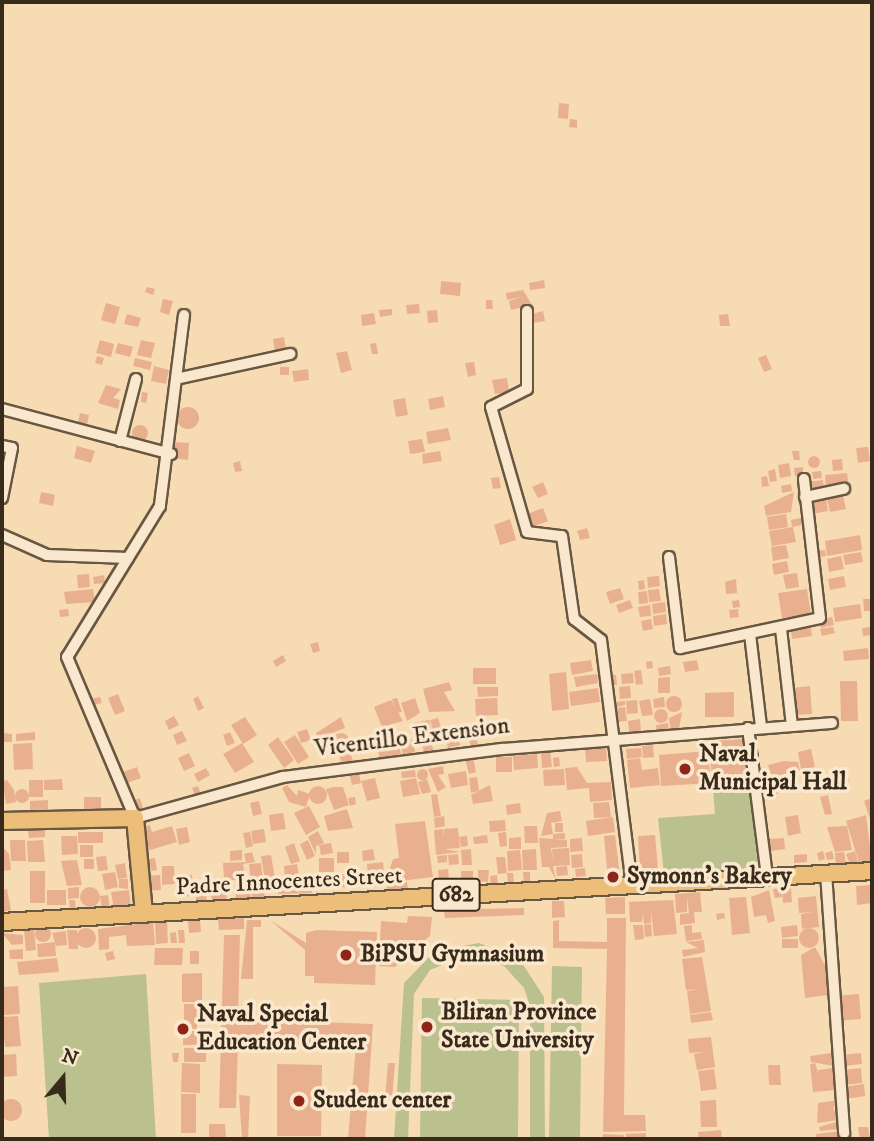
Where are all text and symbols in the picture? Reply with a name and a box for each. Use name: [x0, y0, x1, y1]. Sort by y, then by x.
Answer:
street label: Vicentillo Extension: [313, 712, 511, 764]
place label: Naval Municipal Hall: [699, 741, 847, 797]
marker: Naval Municipal Hall: [677, 761, 693, 777]
street label: Padre Innocentes Street: [175, 862, 403, 902]
place label: Symonn's Bakery: [627, 863, 792, 891]
marker: Symonn's Bakery: [605, 869, 621, 885]
road number: 682: [432, 876, 480, 914]
place label: BiPSU Gymnasium: [360, 941, 544, 969]
marker: BiPSU Gymnasium: [338, 947, 354, 963]
place label: Biliran Province State University: [441, 999, 596, 1055]
place label: Naval Special Education Center: [197, 1001, 366, 1057]
marker: Biliran Province State University: [419, 1019, 435, 1035]
marker: Naval Special Education Center: [175, 1021, 191, 1037]
north arrow: [28, 1043, 98, 1113]
text: N: [59, 1044, 81, 1071]
place label: Student center: [313, 1087, 451, 1115]
marker: Student center: [291, 1093, 307, 1109]

